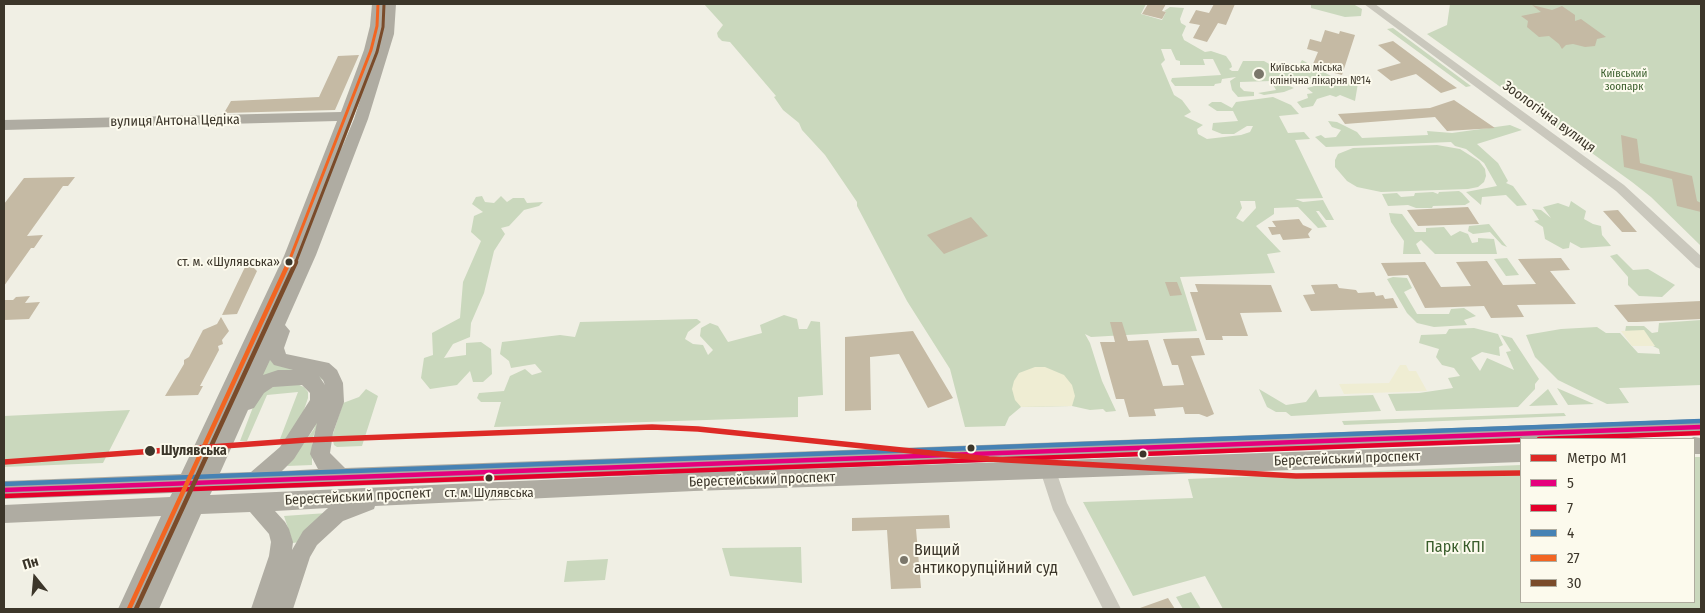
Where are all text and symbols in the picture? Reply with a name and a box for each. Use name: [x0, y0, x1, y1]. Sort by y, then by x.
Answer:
place label: Київська міська клінічна лікарня №14: [1270, 61, 1371, 87]
marker: Київська міська клінічна лікарня №14: [1252, 67, 1266, 81]
park label: Київський зоопарк: [1601, 67, 1647, 93]
street label: Зоологічна вулиця: [1499, 78, 1599, 156]
street label: вулиця Антона Цедіка: [110, 111, 240, 131]
place label: ст. м. «Шулявська»: [177, 254, 280, 270]
marker: ст. м. «Шулявська»: [284, 257, 294, 267]
legend: [1520, 438, 1695, 603]
place label: Шулявська: [161, 443, 227, 459]
unlabelled marker: [966, 443, 976, 453]
marker: Шулявська: [143, 444, 157, 458]
street label: Берестейський проспект: [1273, 448, 1421, 470]
unlabelled marker: [1138, 449, 1148, 459]
text: Метро M1: [1567, 449, 1627, 467]
street label: Берестейський проспект: [688, 469, 836, 491]
marker: ст. м. Шулявська: [484, 473, 494, 483]
text: 5: [1567, 474, 1574, 492]
street label: Берестейський проспект: [284, 485, 432, 509]
place label: ст. м. Шулявська: [444, 485, 534, 501]
text: 7: [1567, 499, 1573, 517]
text: 4: [1567, 524, 1574, 542]
park label: Парк КПІ: [1425, 538, 1485, 558]
place label: Вищий антикорупційний суд: [914, 541, 1058, 579]
text: 27: [1567, 549, 1580, 567]
north arrow: [10, 553, 60, 603]
text: Пн: [20, 553, 41, 574]
marker: Вищий антикорупційний суд: [898, 554, 910, 566]
text: 30: [1567, 574, 1582, 592]

